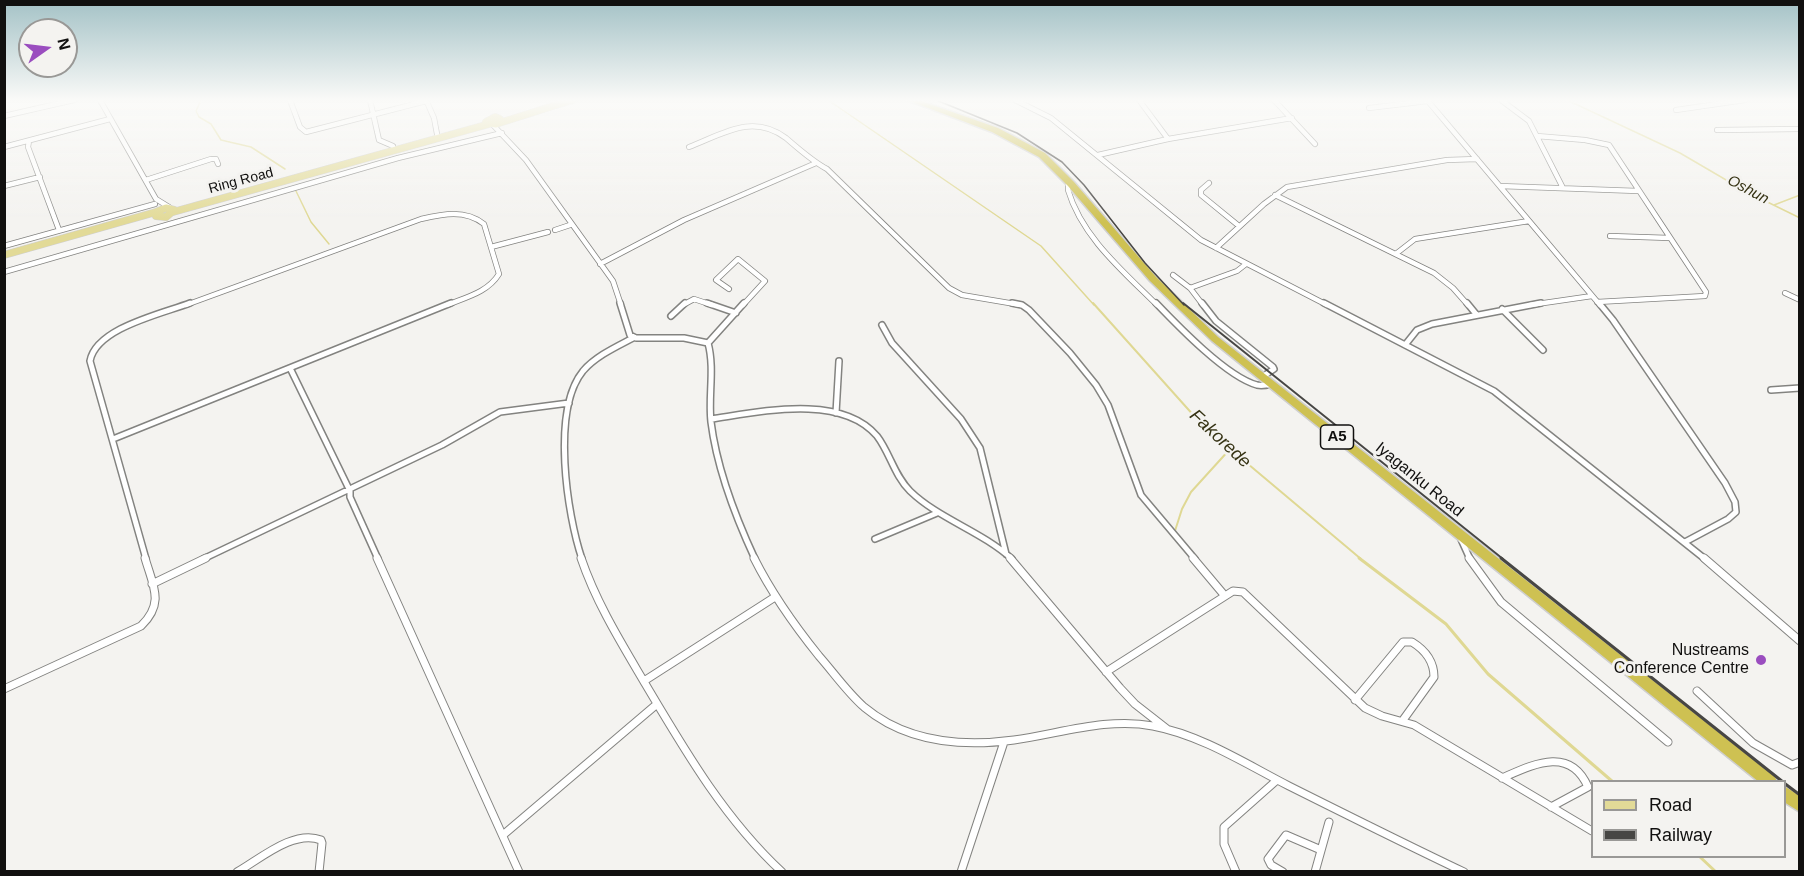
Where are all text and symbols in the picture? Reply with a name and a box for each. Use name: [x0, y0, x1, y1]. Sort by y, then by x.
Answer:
north arrow: [18, 18, 78, 78]
text: N: [54, 36, 74, 52]
street label: Ring Road: [207, 164, 275, 198]
water label: Oshun: [1724, 172, 1772, 208]
water label: Fakorede: [1185, 405, 1255, 473]
road number: A5: [1320, 425, 1354, 449]
street label: Iyaganku Road: [1371, 439, 1467, 521]
place label: Nustreams Conference Centre: [1614, 641, 1749, 679]
marker: Nustreams Conference Centre: [1754, 653, 1768, 667]
legend: [1591, 780, 1786, 858]
text: Road: [1649, 795, 1692, 815]
text: Railway: [1649, 825, 1712, 845]

